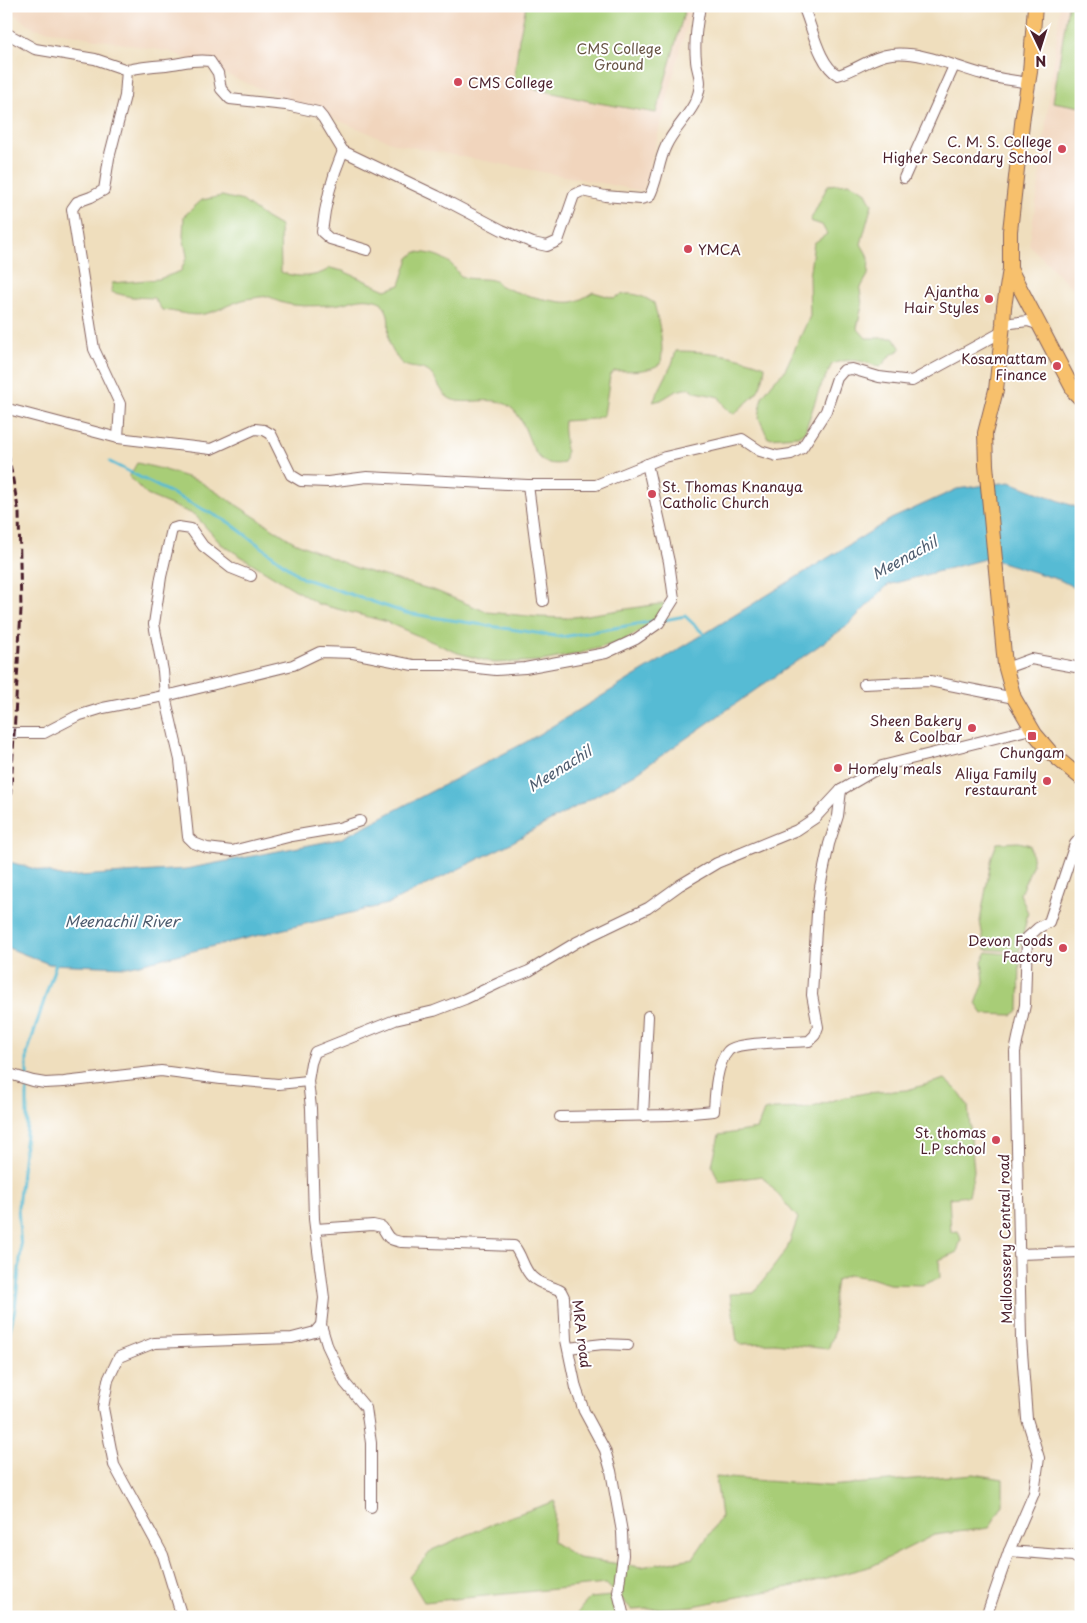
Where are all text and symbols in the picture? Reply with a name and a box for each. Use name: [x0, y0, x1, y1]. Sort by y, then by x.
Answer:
north arrow: [1014, 22, 1064, 72]
park label: CMS College Ground: [576, 38, 662, 75]
text: N: [1035, 51, 1047, 72]
place label: CMS College: [468, 72, 553, 93]
marker: CMS College: [452, 76, 464, 88]
place label: C. M. S. College Higher Secondary School: [883, 131, 1052, 168]
marker: C. M. S. College Higher Secondary School: [1056, 143, 1068, 155]
place label: YMCA: [698, 239, 741, 260]
marker: YMCA: [682, 243, 694, 255]
place label: Ajantha Hair Styles: [904, 281, 979, 318]
marker: Ajantha Hair Styles: [983, 293, 995, 305]
place label: Kosamattam Finance: [961, 348, 1047, 385]
marker: Kosamattam Finance: [1051, 360, 1063, 372]
place label: St. Thomas Knanaya Catholic Church: [662, 476, 803, 513]
marker: St. Thomas Knanaya Catholic Church: [646, 488, 658, 500]
water label: Meenachil: [867, 528, 943, 584]
place label: Sheen Bakery & Coolbar: [870, 710, 963, 747]
marker: Sheen Bakery & Coolbar: [966, 722, 978, 734]
marker: Chungam: [1026, 730, 1038, 742]
water label: Meenachil: [523, 738, 598, 797]
place label: Chungam: [999, 742, 1065, 763]
place label: Homely meals: [848, 758, 942, 779]
marker: Homely meals: [832, 762, 844, 774]
place label: Aliya Family restaurant: [955, 763, 1037, 800]
marker: Aliya Family restaurant: [1041, 775, 1053, 787]
water label: Meenachil River: [65, 909, 182, 932]
place label: Devon Foods Factory: [968, 930, 1053, 967]
marker: Devon Foods Factory: [1057, 942, 1069, 954]
place label: St. thomas L.P school: [915, 1122, 986, 1159]
marker: St. thomas L.P school: [990, 1134, 1002, 1146]
street label: Malloossery Central road: [993, 1154, 1017, 1324]
street label: MRA road: [567, 1299, 597, 1369]

